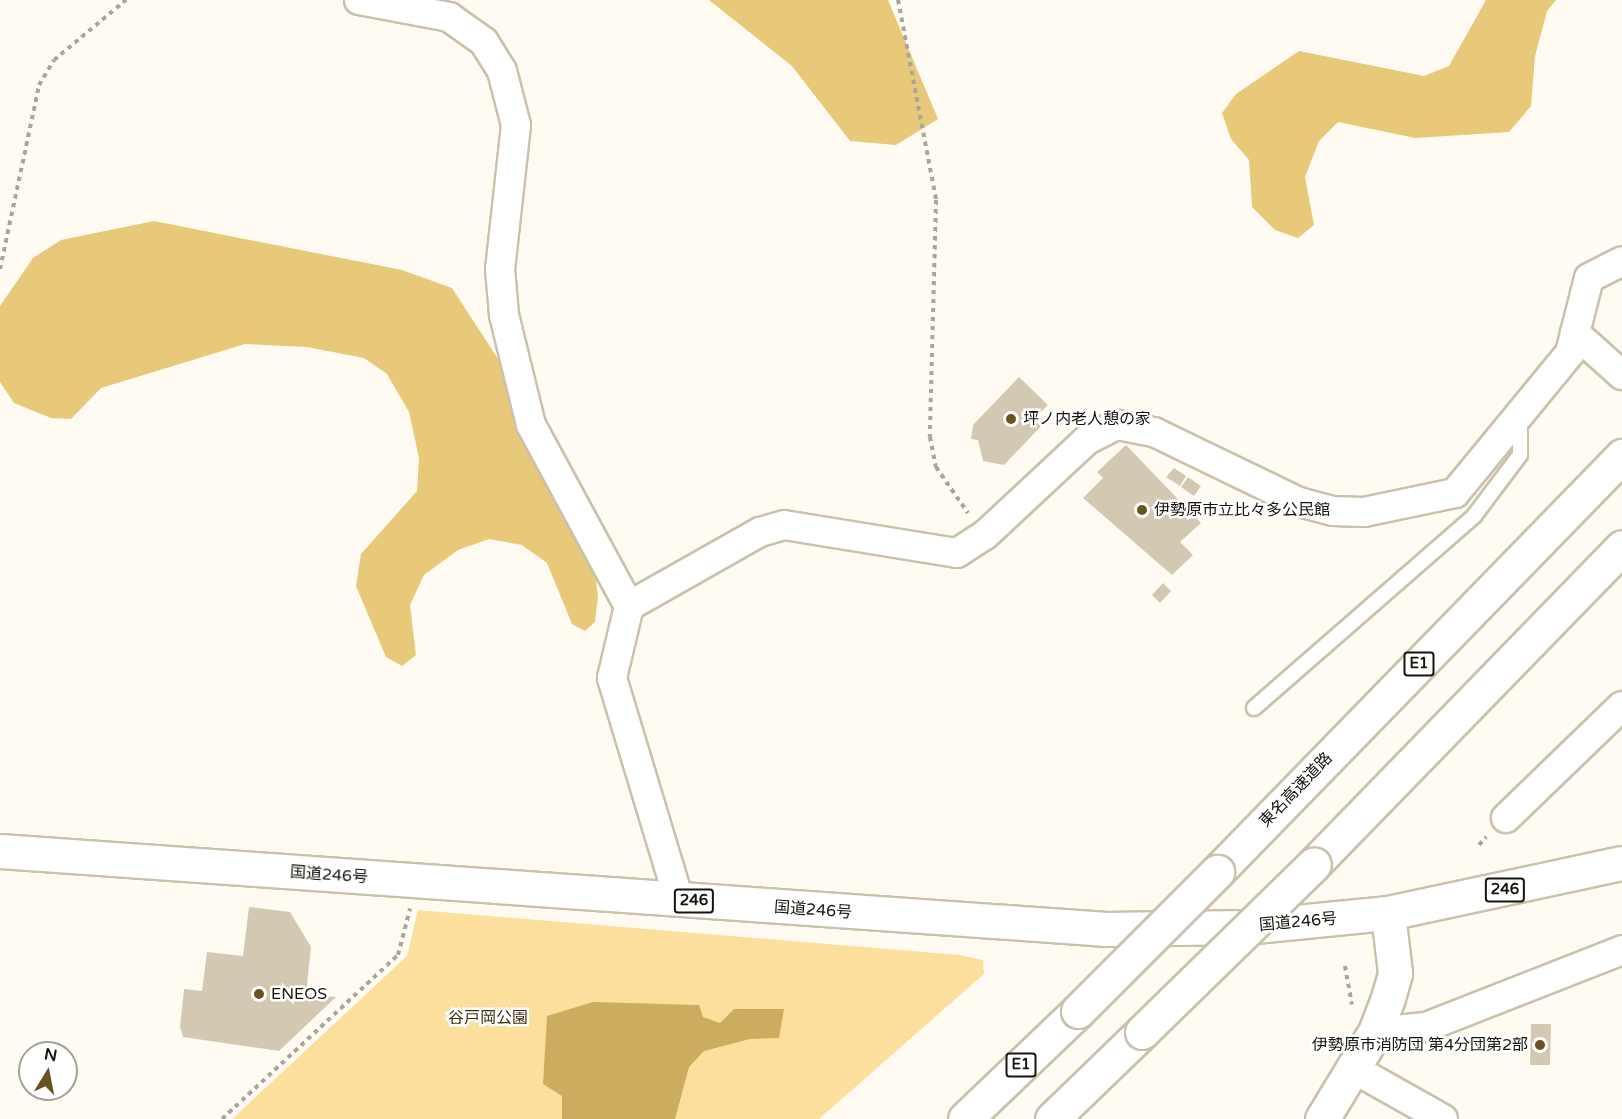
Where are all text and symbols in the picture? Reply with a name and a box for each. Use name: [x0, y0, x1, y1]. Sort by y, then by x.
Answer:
place label: 坪ノ内老人憩の家: [1023, 409, 1151, 429]
marker: 坪ノ内老人憩の家: [1004, 412, 1018, 426]
place label: 伊勢原市立比々多公民館: [1154, 500, 1330, 520]
marker: 伊勢原市立比々多公民館: [1135, 503, 1149, 517]
road number: E1: [1402, 652, 1436, 676]
street label: 東名高速道路: [1256, 749, 1336, 831]
street label: 国道246号: [289, 863, 369, 887]
road number: 246: [1484, 878, 1526, 902]
road number: 246: [673, 889, 715, 913]
street label: 国道246号: [773, 898, 853, 922]
street label: 国道246号: [1258, 909, 1338, 935]
place label: ENEOS: [271, 984, 327, 1004]
marker: ENEOS: [252, 987, 266, 1001]
park label: 谷戸岡公園: [448, 1008, 528, 1028]
place label: 伊勢原市消防団 第4分団第2部: [1312, 1035, 1528, 1055]
marker: 伊勢原市消防団 第4分団第2部: [1533, 1038, 1547, 1052]
north arrow: [18, 1041, 78, 1101]
text: N: [43, 1044, 59, 1066]
road number: E1: [1004, 1053, 1038, 1077]

